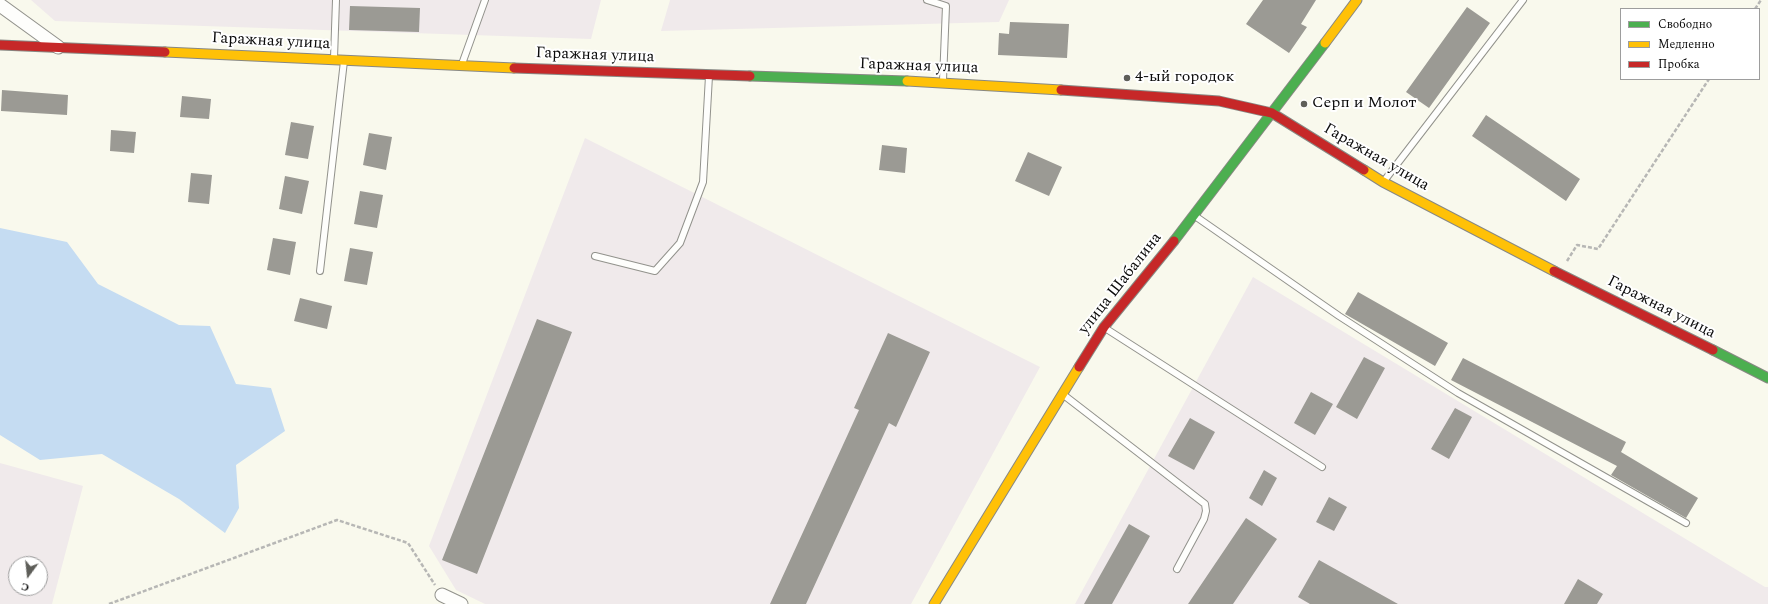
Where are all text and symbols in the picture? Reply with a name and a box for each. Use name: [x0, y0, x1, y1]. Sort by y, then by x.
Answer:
legend: [1620, 8, 1760, 80]
text: Свободно: [1658, 15, 1712, 34]
street label: Гаражная улица: [211, 29, 331, 55]
text: Медленно: [1658, 35, 1715, 54]
street label: Гаражная улица: [535, 44, 655, 68]
street label: Гаражная улица: [859, 55, 979, 79]
text: Пробка: [1658, 55, 1700, 74]
place label: 4-ый городок: [1135, 68, 1234, 88]
marker: 4-ый городок: [1122, 73, 1132, 83]
place label: Серп и Молот: [1312, 94, 1416, 114]
marker: Серп и Молот: [1299, 99, 1309, 109]
street label: Гаражная улица: [1320, 120, 1432, 196]
street label: улица Шабалина: [1075, 229, 1167, 339]
street label: Гаражная улица: [1604, 272, 1718, 344]
north arrow: [8, 556, 48, 596]
text: С: [19, 578, 31, 596]

